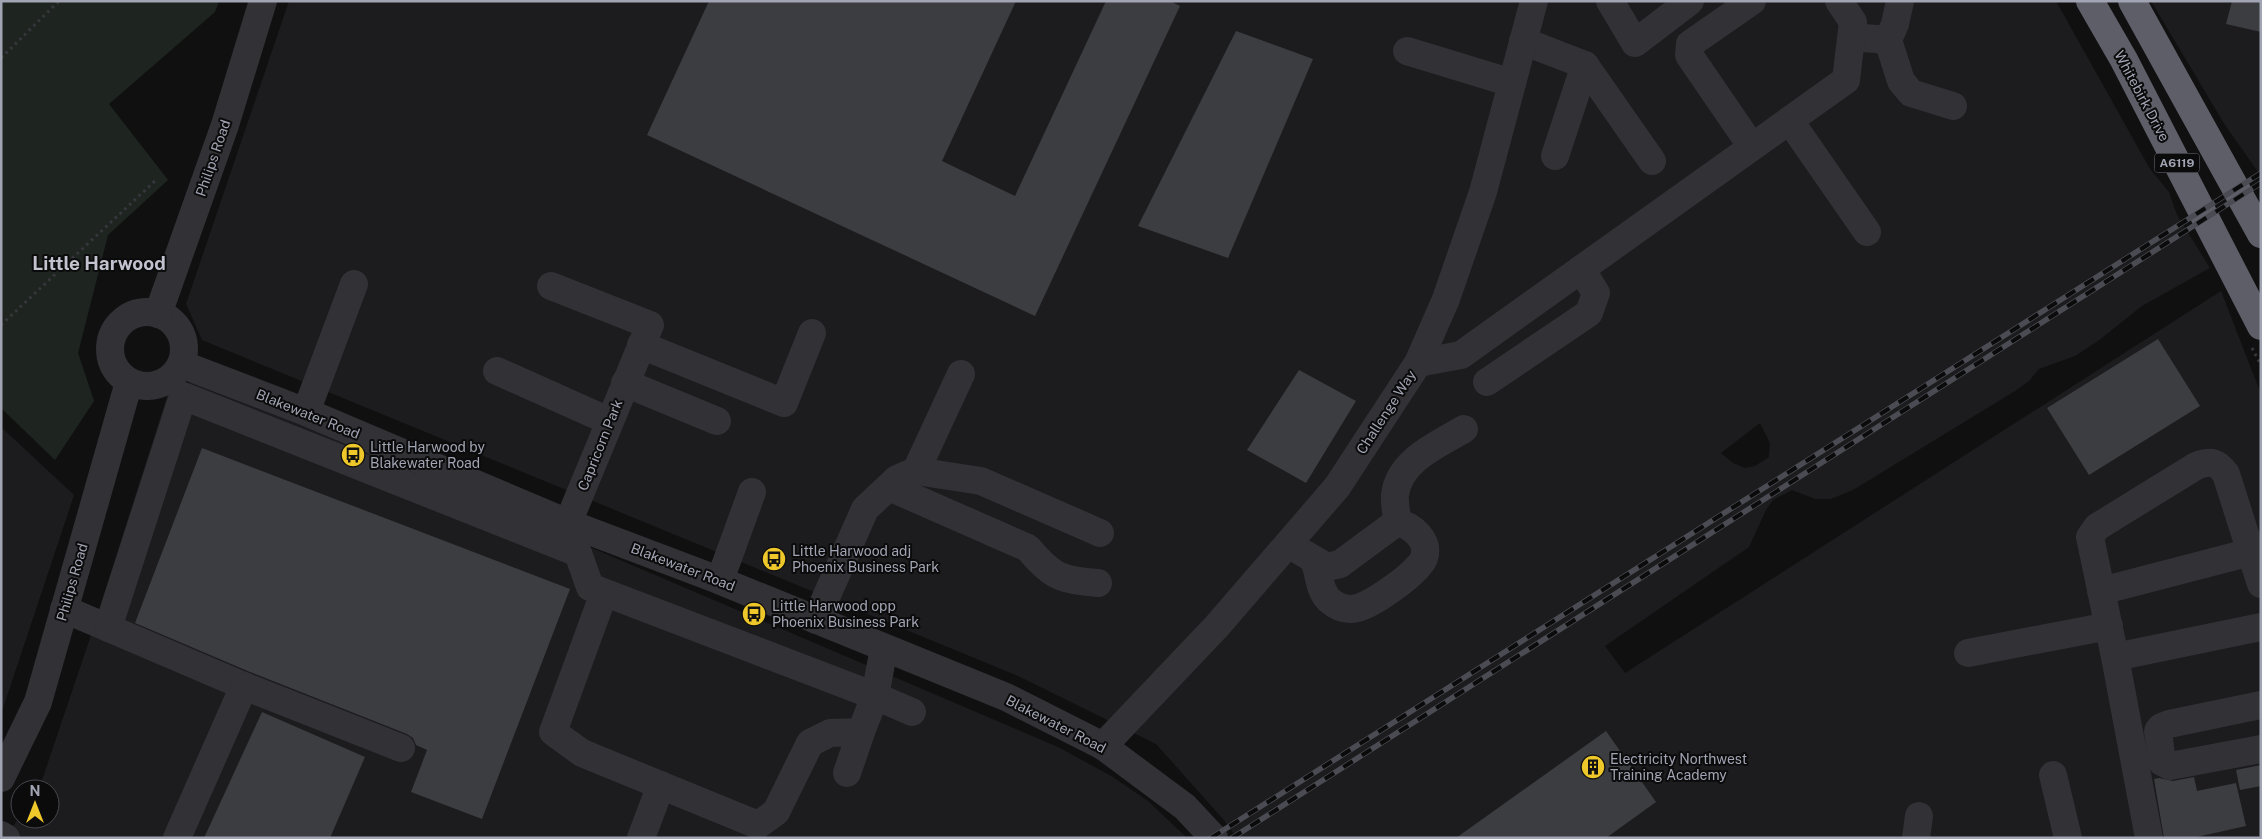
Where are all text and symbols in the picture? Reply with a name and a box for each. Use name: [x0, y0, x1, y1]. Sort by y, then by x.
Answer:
street label: Whitebirk Drive: [2111, 48, 2173, 144]
street label: Philips Road: [192, 118, 234, 198]
road number: A6119: [2154, 154, 2200, 172]
district label: Little Harwood: [32, 252, 166, 274]
street label: Challenge Way: [1353, 367, 1419, 457]
street label: Blakewater Road: [254, 386, 362, 442]
street label: Capricorn Park: [574, 397, 626, 493]
place label: Little Harwood by Blakewater Road: [370, 439, 486, 471]
bus stop icon: Little Harwood by Blakewater Road: [340, 442, 366, 468]
street label: Blakewater Road: [629, 540, 737, 594]
street label: Philips Road: [53, 541, 91, 623]
place label: Little Harwood adj Phoenix Business Park: [792, 543, 939, 575]
bus stop icon: Little Harwood adj Phoenix Business Park: [761, 546, 787, 572]
place label: Little Harwood opp Phoenix Business Park: [772, 598, 919, 630]
bus stop icon: Little Harwood opp Phoenix Business Park: [741, 601, 767, 627]
street label: Blakewater Road: [1003, 692, 1109, 756]
place label: Electricity Northwest Training Academy: [1610, 751, 1747, 783]
building icon: Electricity Northwest Training Academy: [1580, 754, 1606, 780]
north arrow: [10, 779, 60, 829]
text: N: [30, 783, 40, 799]

